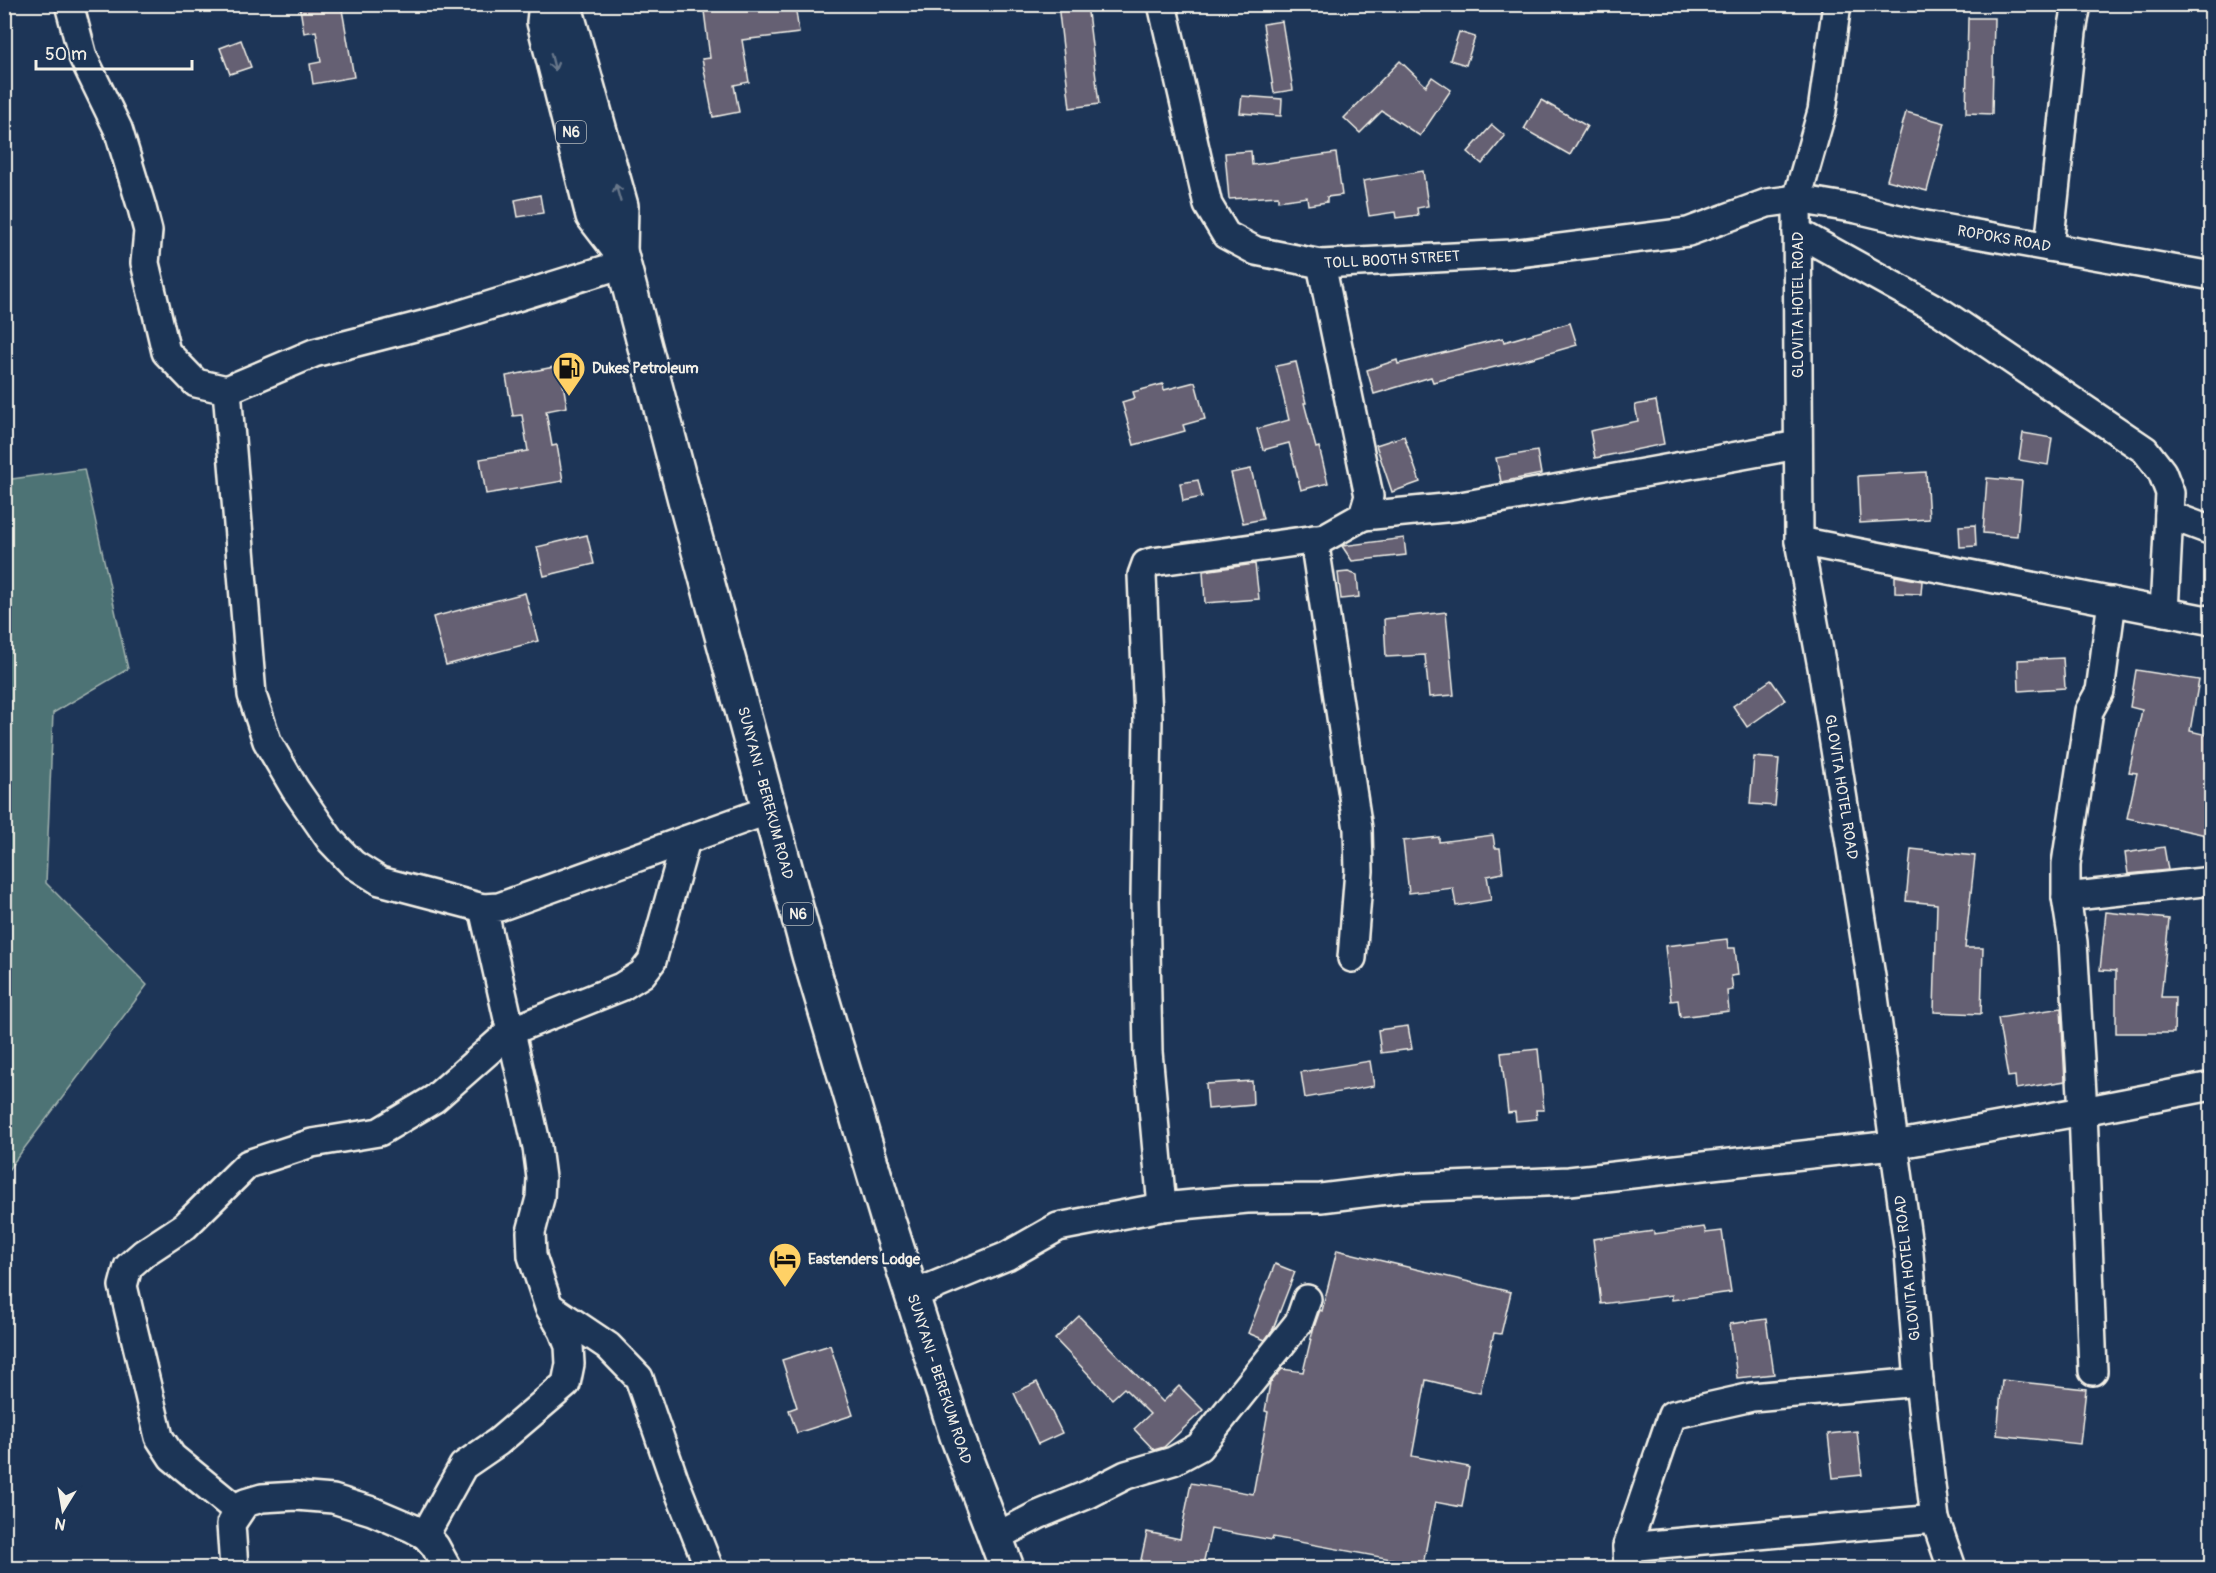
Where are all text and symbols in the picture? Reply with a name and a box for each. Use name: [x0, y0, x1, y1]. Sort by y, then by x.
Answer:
scale bar: [36, 33, 192, 71]
text: 50 m: [45, 43, 87, 66]
one-way arrow: [548, 52, 560, 71]
road number: N6: [556, 121, 586, 143]
one-way arrow: [612, 184, 623, 203]
street label: ROPOKS ROAD: [1956, 221, 2052, 257]
street label: GLOVITA HOTEL ROAD: [1789, 232, 1808, 378]
street label: TOLL BOOTH STREET: [1323, 247, 1461, 273]
fuel station icon: Dukes Petroleum: [551, 350, 587, 397]
place label: Dukes Petroleum: [592, 359, 699, 378]
street label: SUNYANI - BEREKUM ROAD: [733, 705, 797, 881]
street label: GLOVITA HOTEL ROAD: [1820, 713, 1862, 861]
road number: N6: [783, 903, 813, 925]
street label: GLOVITA HOTEL ROAD: [1891, 1194, 1925, 1342]
hotel icon: Eastenders Lodge: [767, 1241, 803, 1288]
place label: Eastenders Lodge: [808, 1250, 921, 1269]
street label: SUNYANI - BEREKUM ROAD: [903, 1292, 975, 1466]
north arrow: [33, 1480, 93, 1540]
text: N: [53, 1513, 68, 1535]

